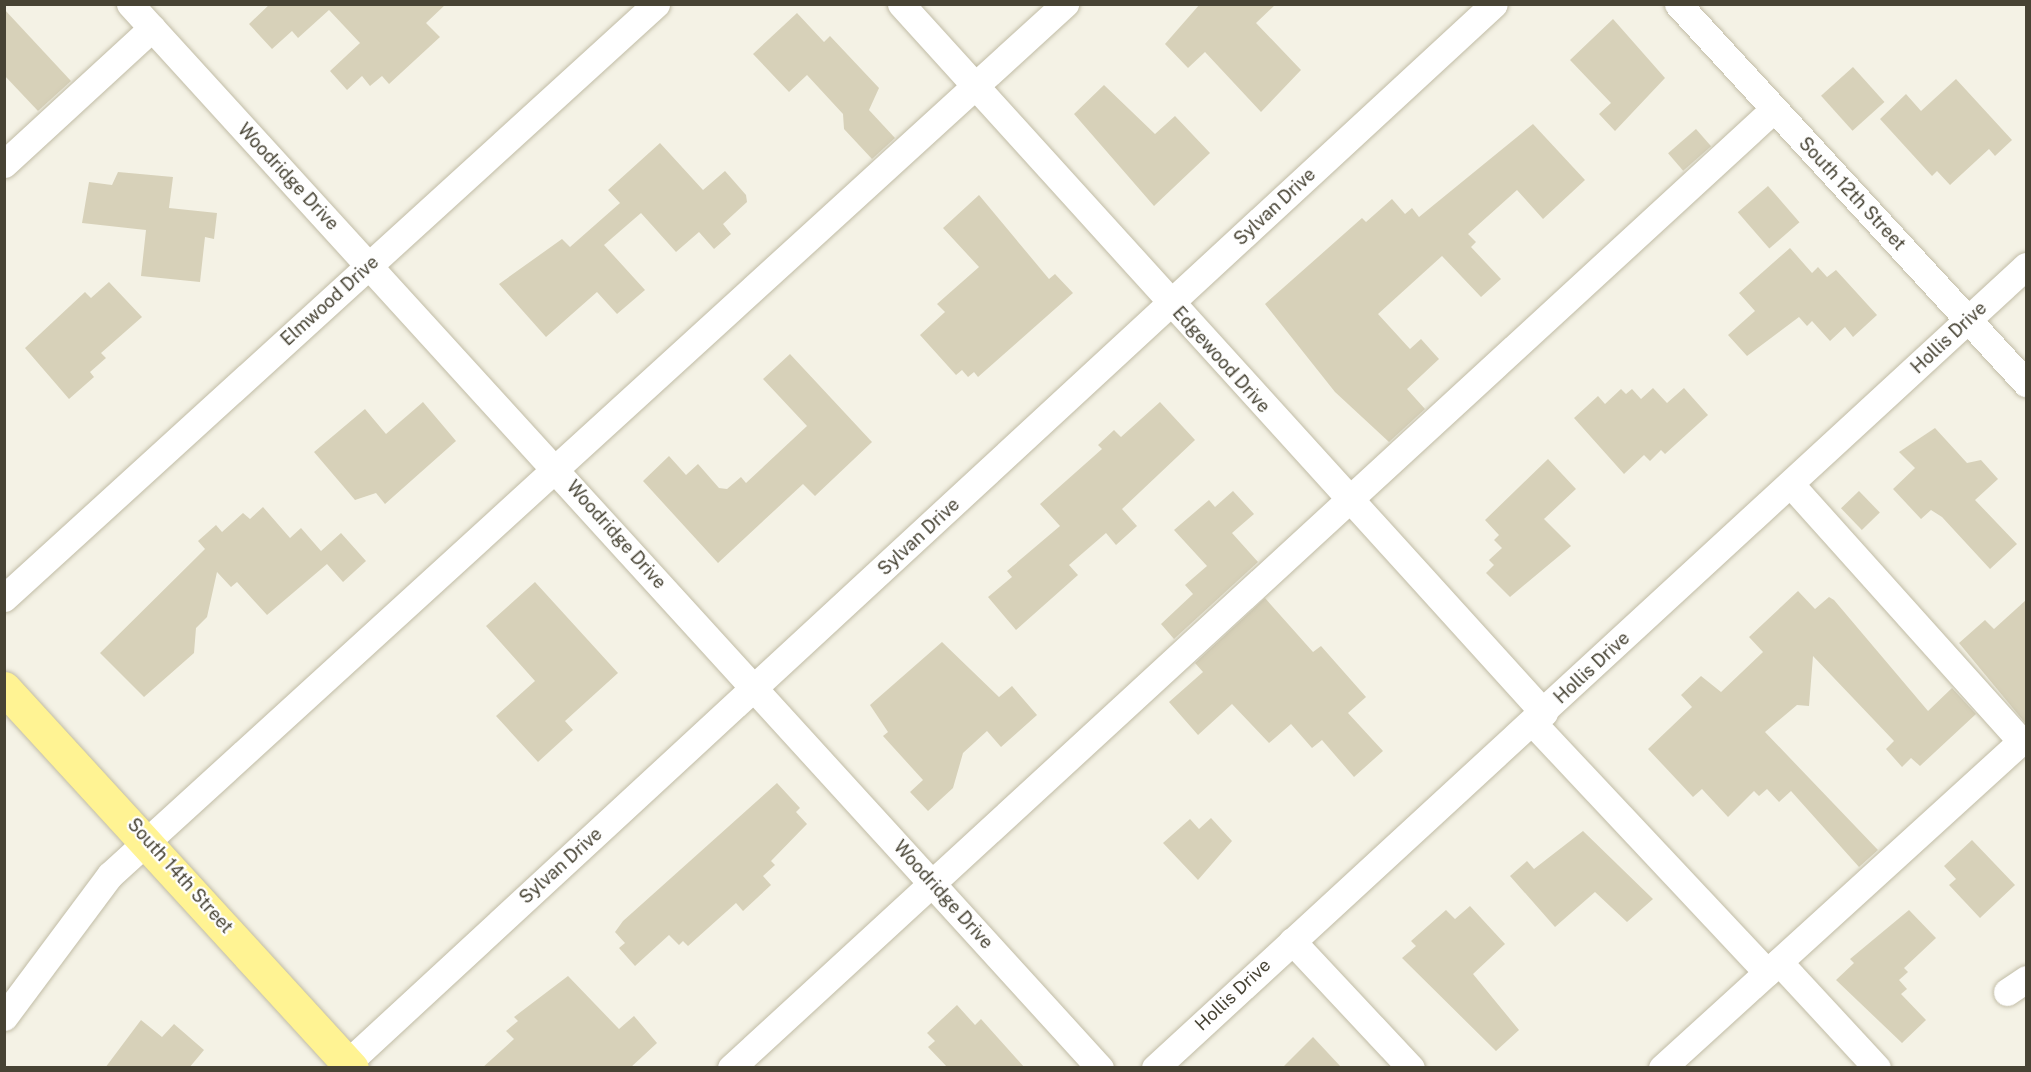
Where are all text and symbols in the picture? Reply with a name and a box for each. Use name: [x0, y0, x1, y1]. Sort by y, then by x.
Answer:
street label: Woodridge Drive: [233, 119, 343, 235]
street label: South 12th Street: [1794, 133, 1910, 255]
street label: Sylvan Drive: [1230, 164, 1320, 250]
street label: Elmwood Drive: [277, 252, 383, 350]
street label: Hollis Drive: [1907, 298, 1991, 378]
street label: Edgewood Drive: [1168, 303, 1274, 417]
street label: Woodridge Drive: [562, 476, 670, 594]
street label: Sylvan Drive: [874, 494, 964, 580]
street label: Hollis Drive: [1550, 628, 1634, 708]
street label: South 14th Street: [123, 814, 237, 938]
street label: Sylvan Drive: [515, 823, 607, 909]
street label: Woodridge Drive: [889, 836, 997, 954]
street label: Hollis Drive: [1191, 955, 1275, 1035]

